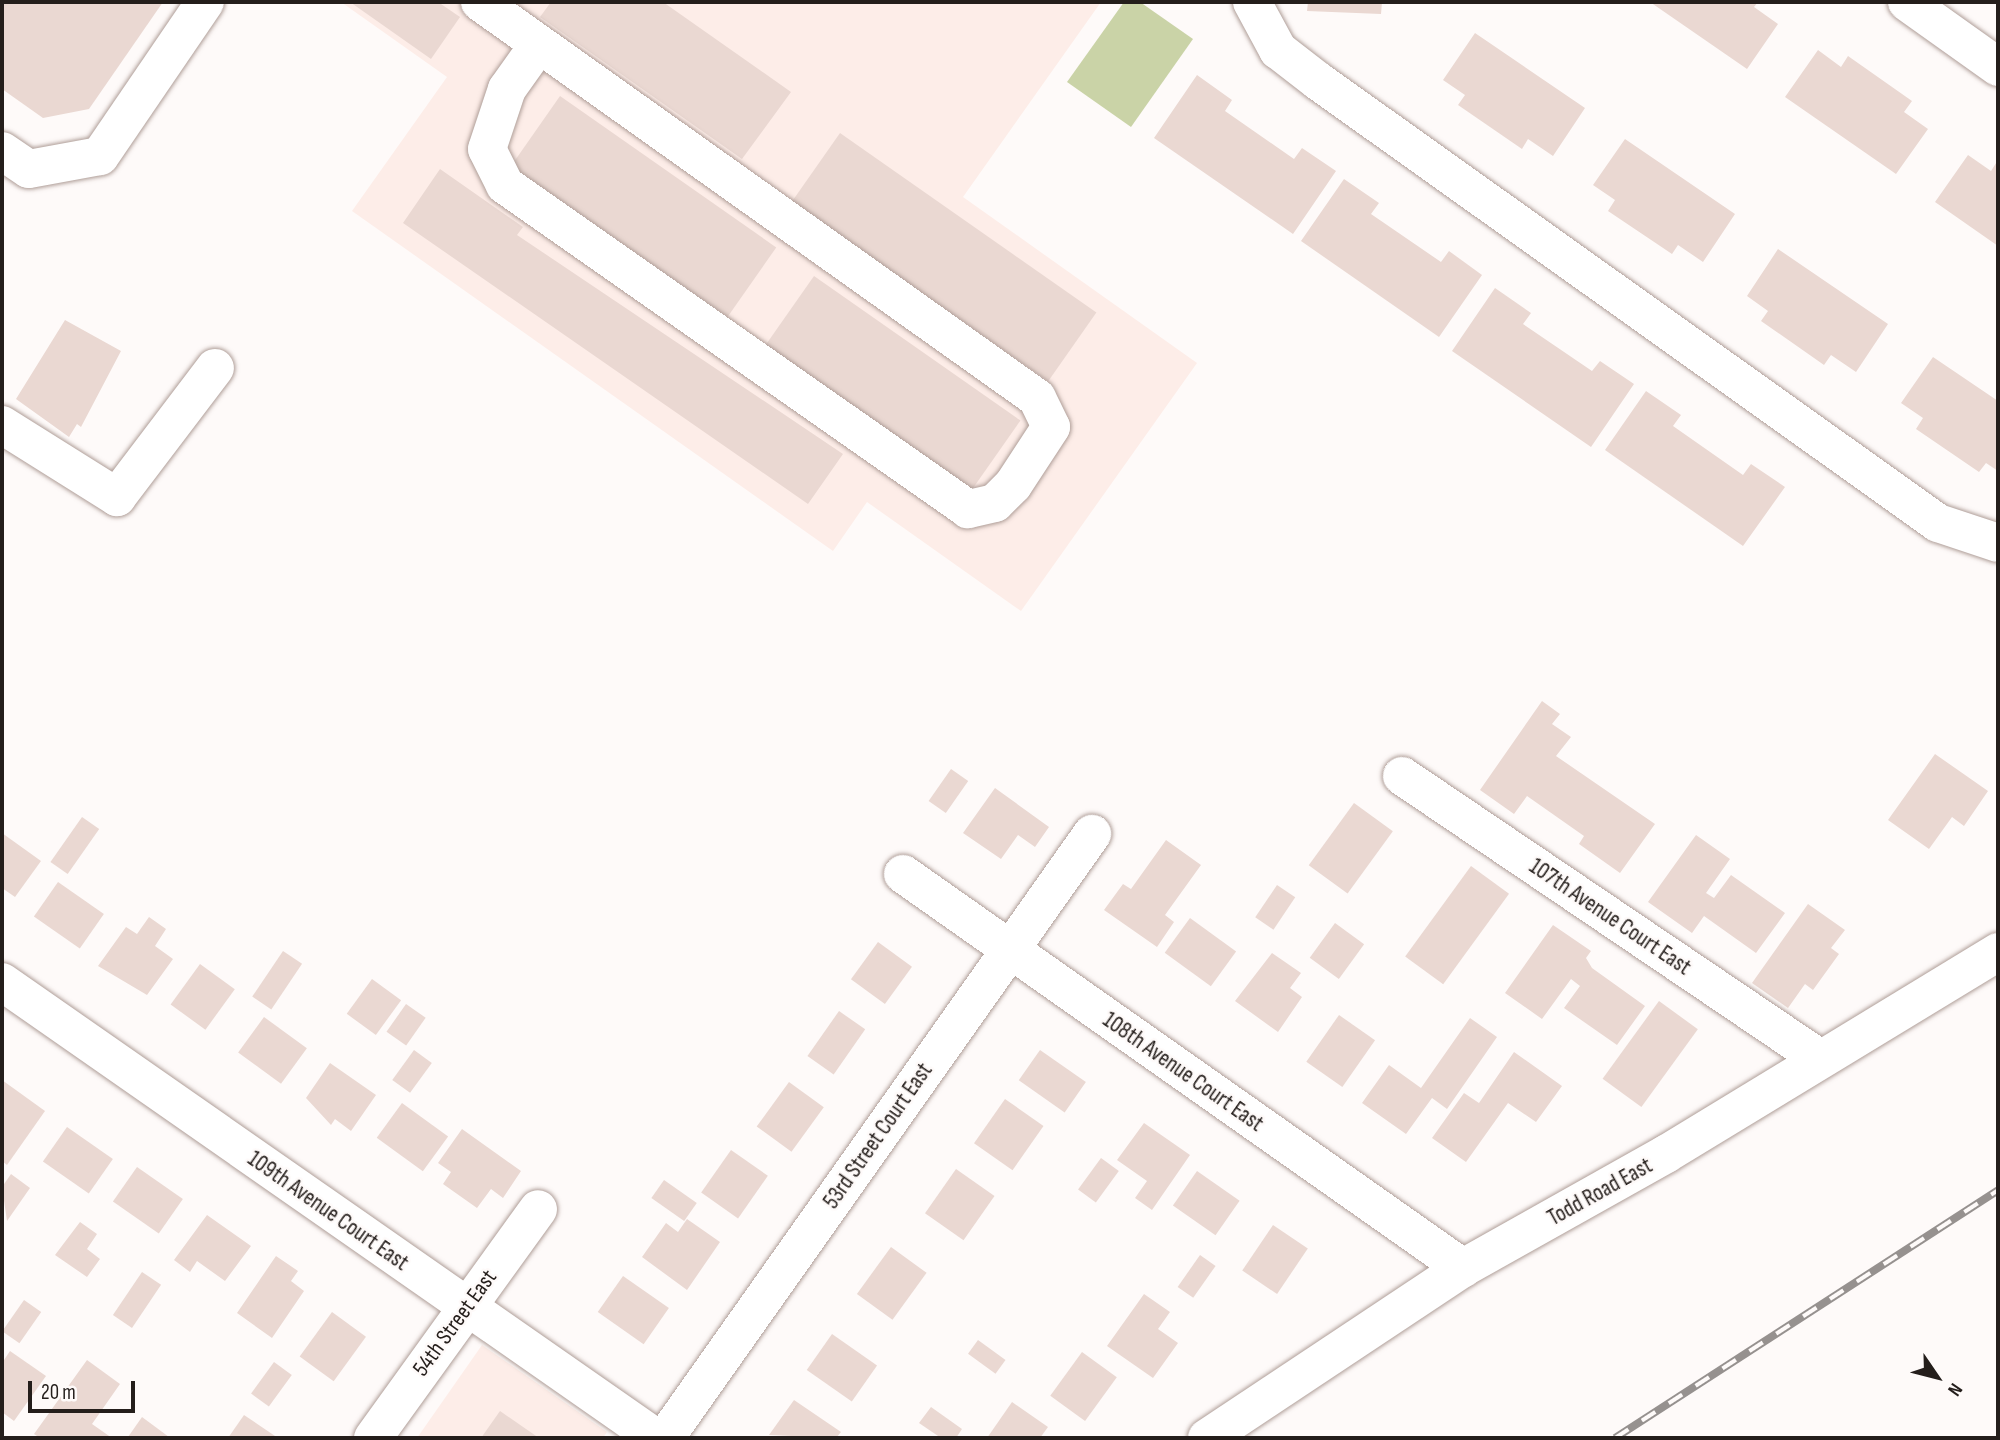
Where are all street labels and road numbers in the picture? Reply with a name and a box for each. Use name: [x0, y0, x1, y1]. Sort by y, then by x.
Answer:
street label: 107th Avenue Court East: [1524, 853, 1696, 981]
street label: 108th Avenue Court East: [1097, 1006, 1269, 1138]
street label: 53rd Street Court East: [818, 1058, 938, 1214]
street label: 109th Avenue Court East: [242, 1145, 414, 1277]
street label: Todd Road East: [1543, 1152, 1657, 1232]
street label: 54th Street East: [407, 1264, 503, 1382]

